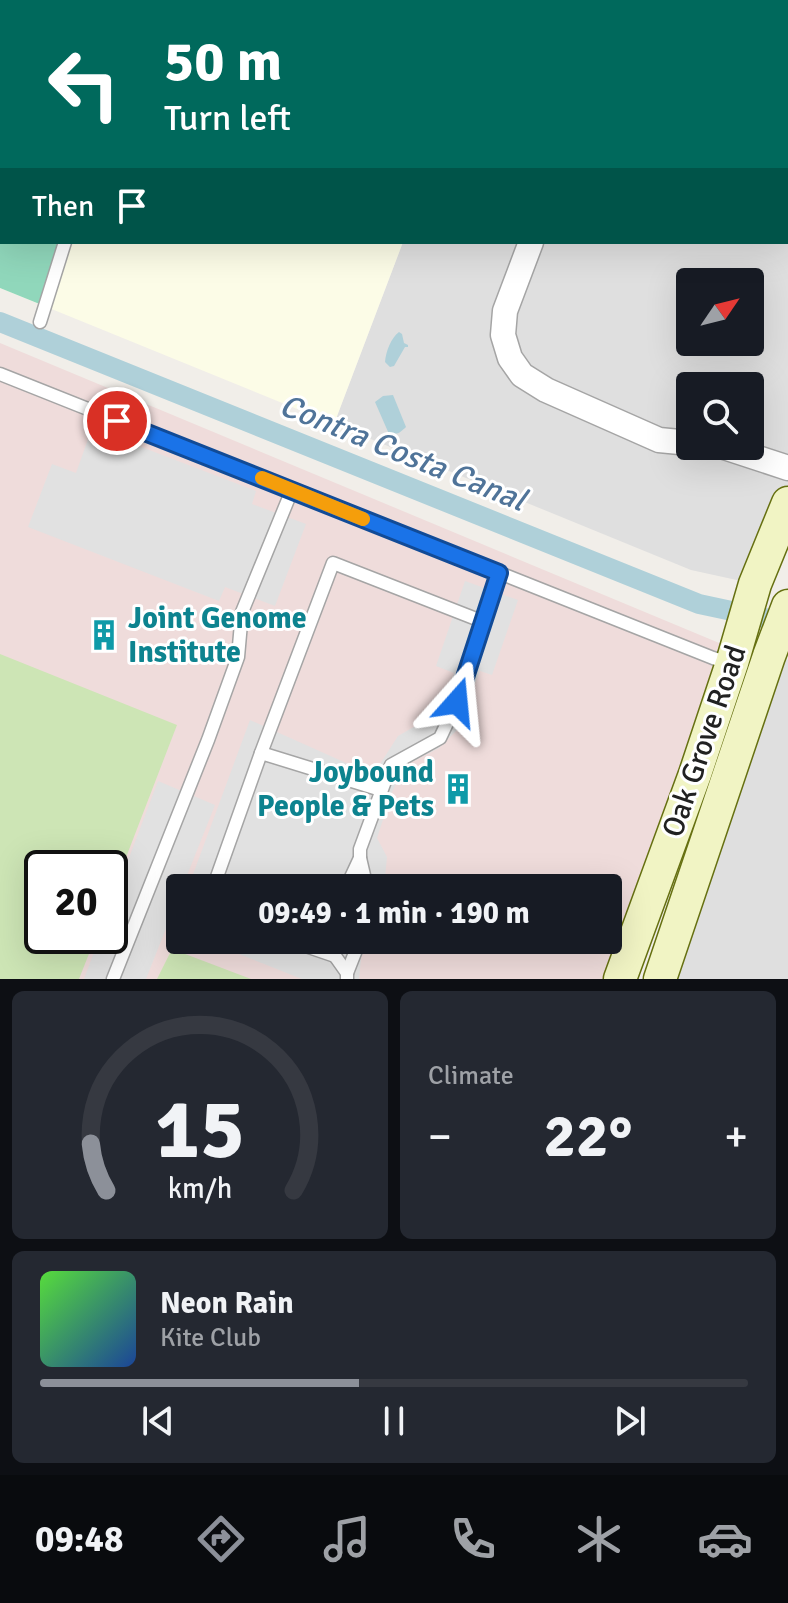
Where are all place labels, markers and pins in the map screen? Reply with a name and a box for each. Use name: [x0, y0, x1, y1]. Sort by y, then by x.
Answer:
pin: [83, 387, 151, 455]
place label: Joint Genome Institute: [128, 600, 307, 671]
building icon: Joint Genome Institute: [87, 618, 121, 652]
place label: Joybound People & Pets: [257, 754, 434, 825]
building icon: Joybound People & Pets: [441, 772, 475, 806]

